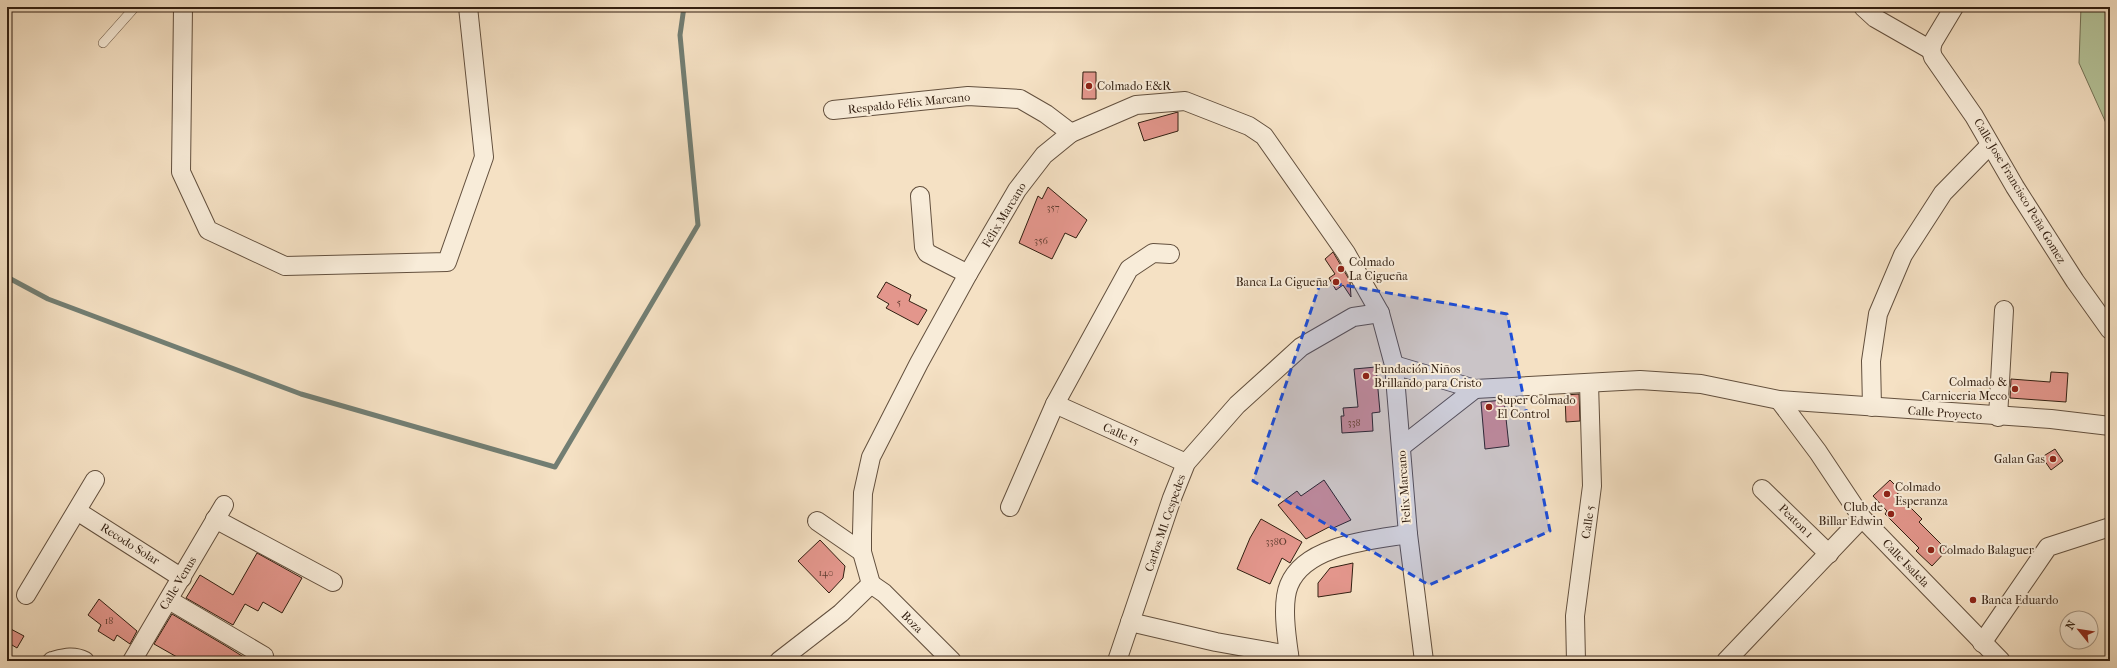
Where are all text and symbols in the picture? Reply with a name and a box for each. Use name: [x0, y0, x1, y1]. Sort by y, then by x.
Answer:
place label: Colmado E&R: [1097, 79, 1172, 93]
marker: Colmado E&R: [1084, 81, 1094, 91]
street label: Respaldo Félix Marcano: [847, 90, 971, 116]
street label: Calle Jose Francisco Peña Gomez: [1971, 116, 2069, 267]
street label: Félix Marcano: [979, 180, 1029, 250]
house number: 357: [1046, 202, 1060, 214]
house number: 356: [1034, 235, 1049, 247]
place label: Colmado La Cigueña: [1349, 255, 1408, 283]
marker: Colmado La Cigueña: [1336, 264, 1346, 274]
place label: Banca La Cigueña: [1236, 275, 1328, 289]
marker: Banca La Cigueña: [1331, 277, 1341, 287]
house number: 5: [897, 297, 901, 309]
place label: Fundación Niños Brillando para Cristo: [1374, 362, 1482, 390]
marker: Fundación Niños Brillando para Cristo: [1361, 371, 1371, 381]
place label: Colmado & Carniceria Meco: [1922, 375, 2007, 403]
marker: Colmado & Carniceria Meco: [2010, 384, 2020, 394]
place label: Super Colmado El Control: [1497, 393, 1576, 421]
marker: Super Colmado El Control: [1484, 402, 1494, 412]
street label: Calle Proyecto: [1907, 403, 1983, 423]
house number: 338: [1347, 417, 1361, 429]
street label: Calle 15: [1101, 420, 1141, 448]
street label: Felix Marcano: [1394, 450, 1414, 524]
place label: Galan Gas: [1994, 452, 2046, 466]
marker: Galan Gas: [2048, 454, 2058, 464]
street label: Carlos Ml. Cespedes: [1142, 472, 1188, 573]
place label: Colmado Esperanza: [1895, 480, 1948, 508]
marker: Colmado Esperanza: [1882, 489, 1892, 499]
place label: Club de Billar Edwin: [1819, 500, 1883, 528]
street label: Peaton 1: [1776, 501, 1816, 541]
street label: Calle 5: [1579, 504, 1597, 540]
marker: Club de Billar Edwin: [1886, 509, 1896, 519]
street label: Recodo Solar: [98, 520, 163, 568]
house number: 338O: [1265, 536, 1287, 548]
street label: Calle Isalela: [1880, 536, 1933, 590]
place label: Colmado Balaguer: [1939, 543, 2035, 557]
marker: Colmado Balaguer: [1926, 545, 1936, 555]
street label: Calle Venus: [157, 553, 200, 612]
house number: 140: [819, 567, 834, 579]
place label: Banca Eduardo: [1981, 593, 2058, 607]
marker: Banca Eduardo: [1968, 595, 1978, 605]
street label: Boza: [898, 608, 926, 636]
north arrow: [2059, 610, 2099, 650]
house number: 18: [105, 615, 113, 627]
text: N: [2063, 618, 2079, 632]

